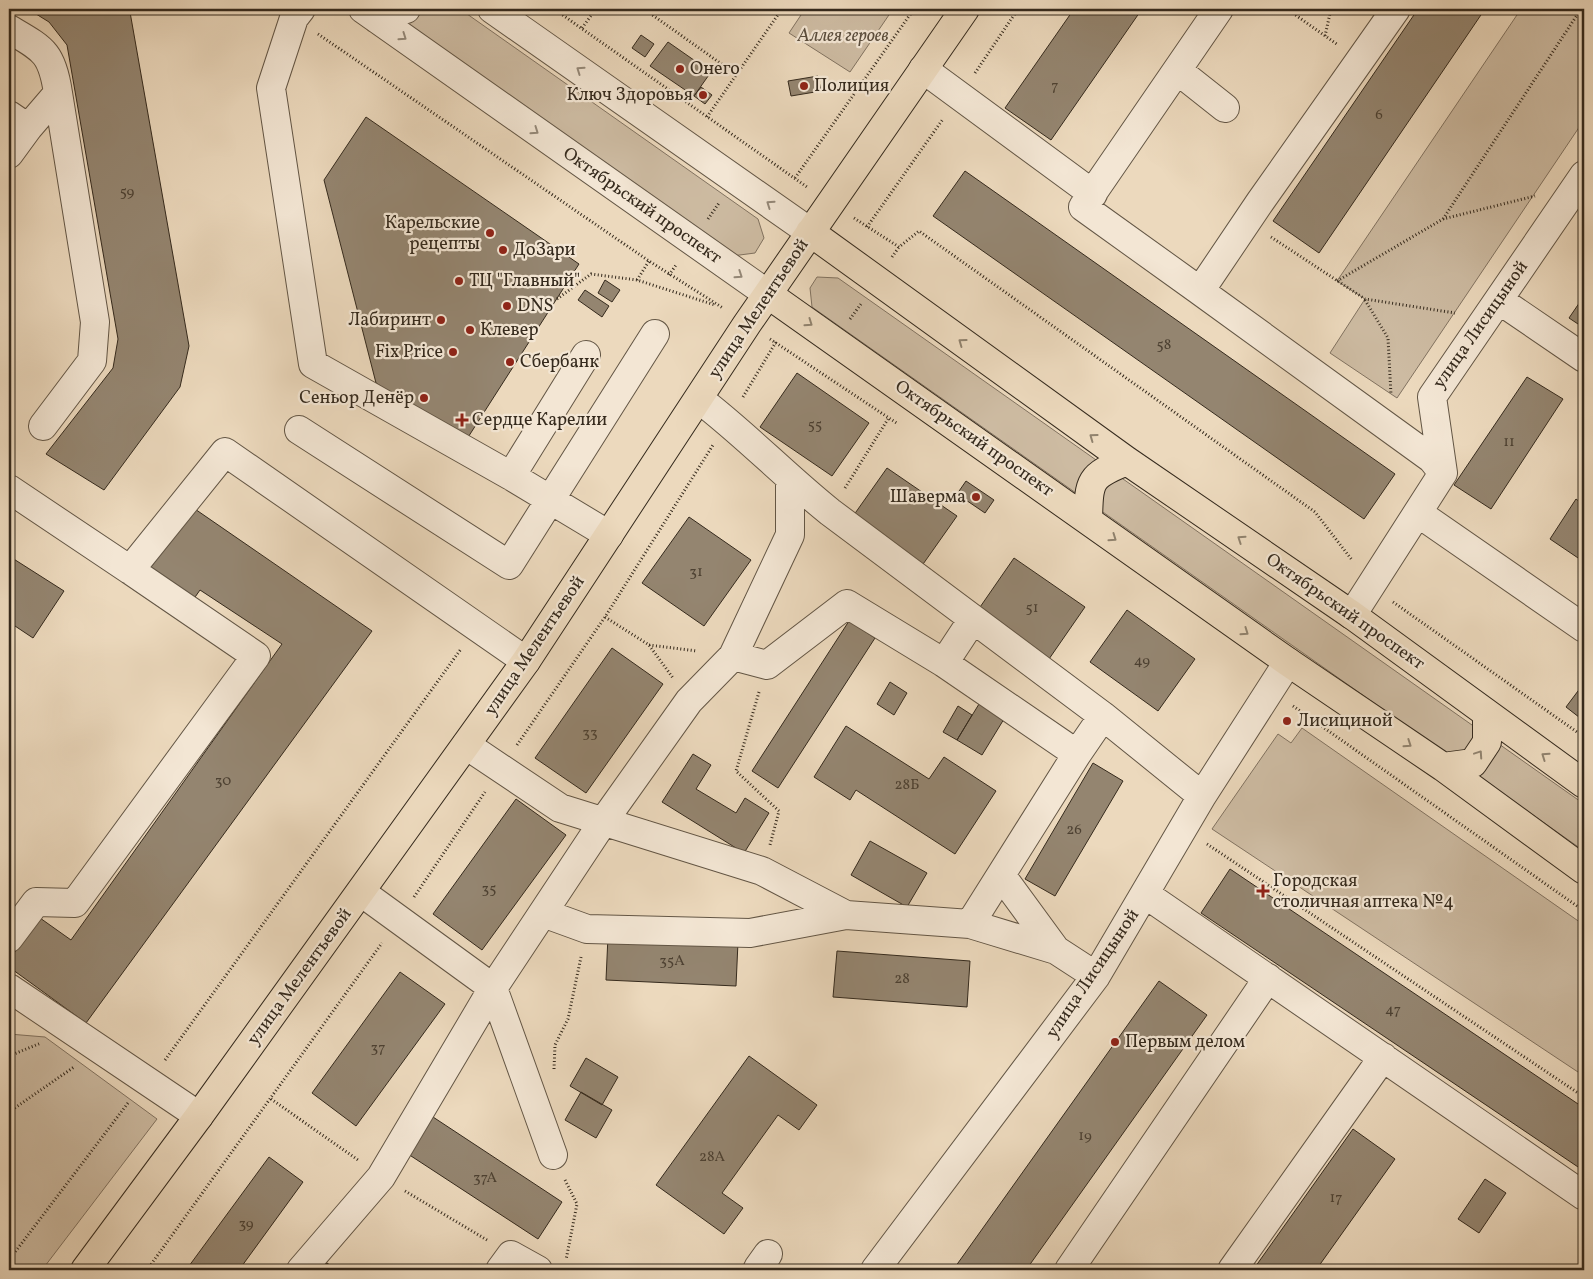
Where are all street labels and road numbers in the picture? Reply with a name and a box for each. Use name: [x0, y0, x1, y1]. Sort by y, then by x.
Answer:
street label: Октябрьский проспект: [557, 142, 727, 270]
street label: улица Мелентьевой: [703, 234, 815, 384]
street label: улица Лисицыной: [1427, 256, 1535, 394]
street label: Октябрьский проспект: [889, 375, 1059, 503]
street label: Октябрьский проспект: [1260, 548, 1430, 676]
street label: улица Мелентьевой: [479, 571, 591, 721]
street label: улица Мелентьевой: [242, 903, 358, 1051]
street label: улица Лисицыной: [1040, 904, 1146, 1044]

